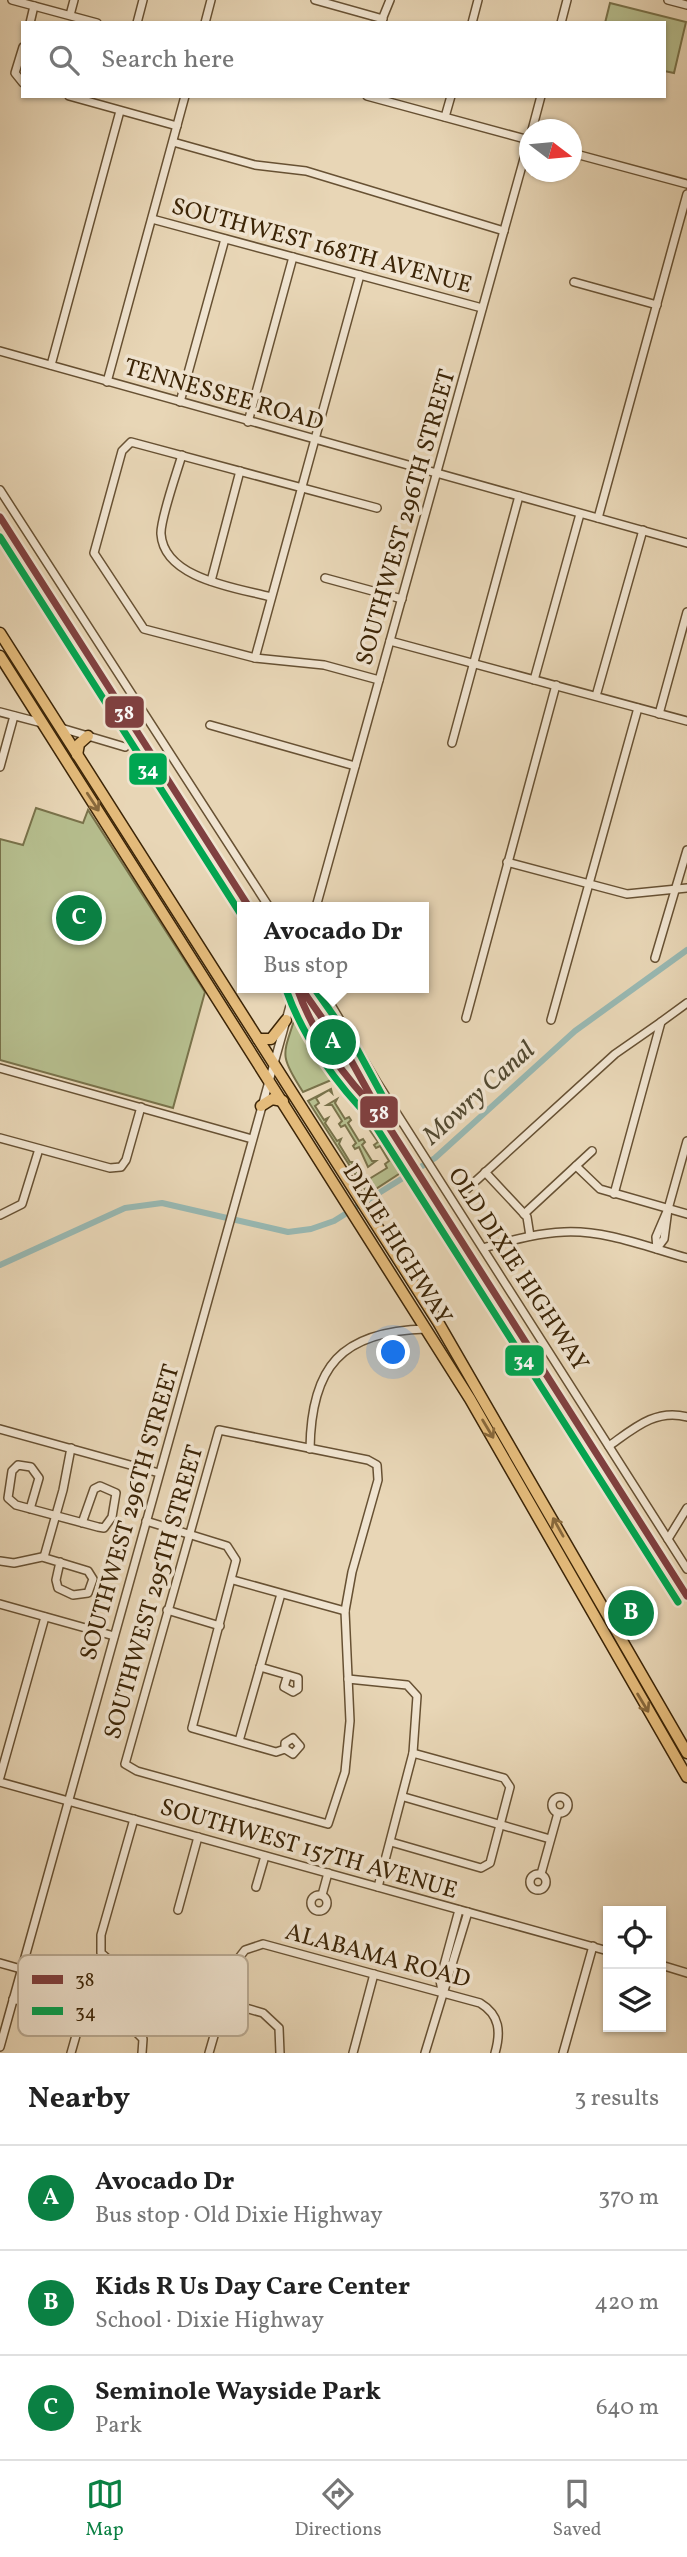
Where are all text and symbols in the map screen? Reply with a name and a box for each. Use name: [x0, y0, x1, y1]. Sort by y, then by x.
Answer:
search box: [21, 21, 666, 98]
icon: search: [45, 41, 83, 79]
text: Search here: [101, 42, 234, 78]
north arrow: [519, 119, 582, 182]
street label: SOUTHWEST 168TH AVENUE: [167, 190, 476, 303]
street label: TENNESSEE ROAD: [120, 351, 327, 441]
street label: SOUTHWEST 296TH STREET: [348, 366, 465, 670]
line badge: 38: [104, 695, 145, 729]
text: 38: [114, 701, 134, 727]
line badge: 34: [128, 752, 168, 786]
text: 34: [137, 758, 159, 784]
one-way arrow: [85, 792, 100, 811]
pin: C: [56, 892, 102, 944]
popup: [237, 902, 429, 993]
text: Avocado Dr: [263, 914, 403, 950]
text: Bus stop: [263, 950, 348, 982]
pin: A: [310, 1016, 356, 1068]
water label: Mowry Canal: [415, 1033, 544, 1154]
line badge: 38: [359, 1095, 399, 1129]
text: 38: [369, 1101, 389, 1127]
street label: DIXIE HIGHWAY: [333, 1158, 459, 1332]
street label: OLD DIXIE HIGHWAY: [439, 1161, 596, 1379]
your location: [376, 1335, 410, 1369]
line badge: 34: [504, 1344, 545, 1377]
text: 34: [513, 1349, 535, 1375]
street label: SOUTHWEST 296TH STREET: [72, 1361, 189, 1665]
one-way arrow: [481, 1418, 495, 1438]
street label: SOUTHWEST 295TH STREET: [97, 1441, 213, 1744]
one-way arrow: [551, 1517, 564, 1538]
pin: B: [608, 1587, 654, 1639]
one-way arrow: [636, 1693, 650, 1713]
street label: SOUTHWEST 157TH AVENUE: [156, 1791, 461, 1909]
map controls: [603, 1906, 666, 2032]
button: locate: [603, 1906, 666, 1969]
street label: ALABAMA ROAD: [281, 1916, 474, 1998]
legend: [18, 1955, 248, 2036]
text: 38: [75, 1968, 94, 1994]
button: layers: [603, 1969, 666, 2032]
text: 34: [75, 2000, 96, 2026]
text: Nearby: [28, 2078, 130, 2120]
text: 3 results: [574, 2083, 659, 2115]
text: Avocado Dr: [95, 2164, 234, 2200]
text: A: [43, 2182, 59, 2214]
text: 370 m: [598, 2182, 659, 2214]
text: Bus stop · Old Dixie Highway: [95, 2200, 383, 2232]
text: Kids R Us Day Care Center: [95, 2269, 410, 2305]
text: B: [43, 2287, 59, 2319]
text: 420 m: [594, 2287, 659, 2319]
text: School · Dixie Highway: [95, 2305, 324, 2337]
text: Seminole Wayside Park: [95, 2374, 381, 2410]
text: C: [44, 2392, 58, 2424]
text: 640 m: [596, 2392, 659, 2424]
text: Park: [95, 2410, 142, 2442]
tab: Map: [85, 2475, 124, 2543]
tab: Directions: [295, 2475, 382, 2543]
tab: Saved: [553, 2475, 601, 2543]

